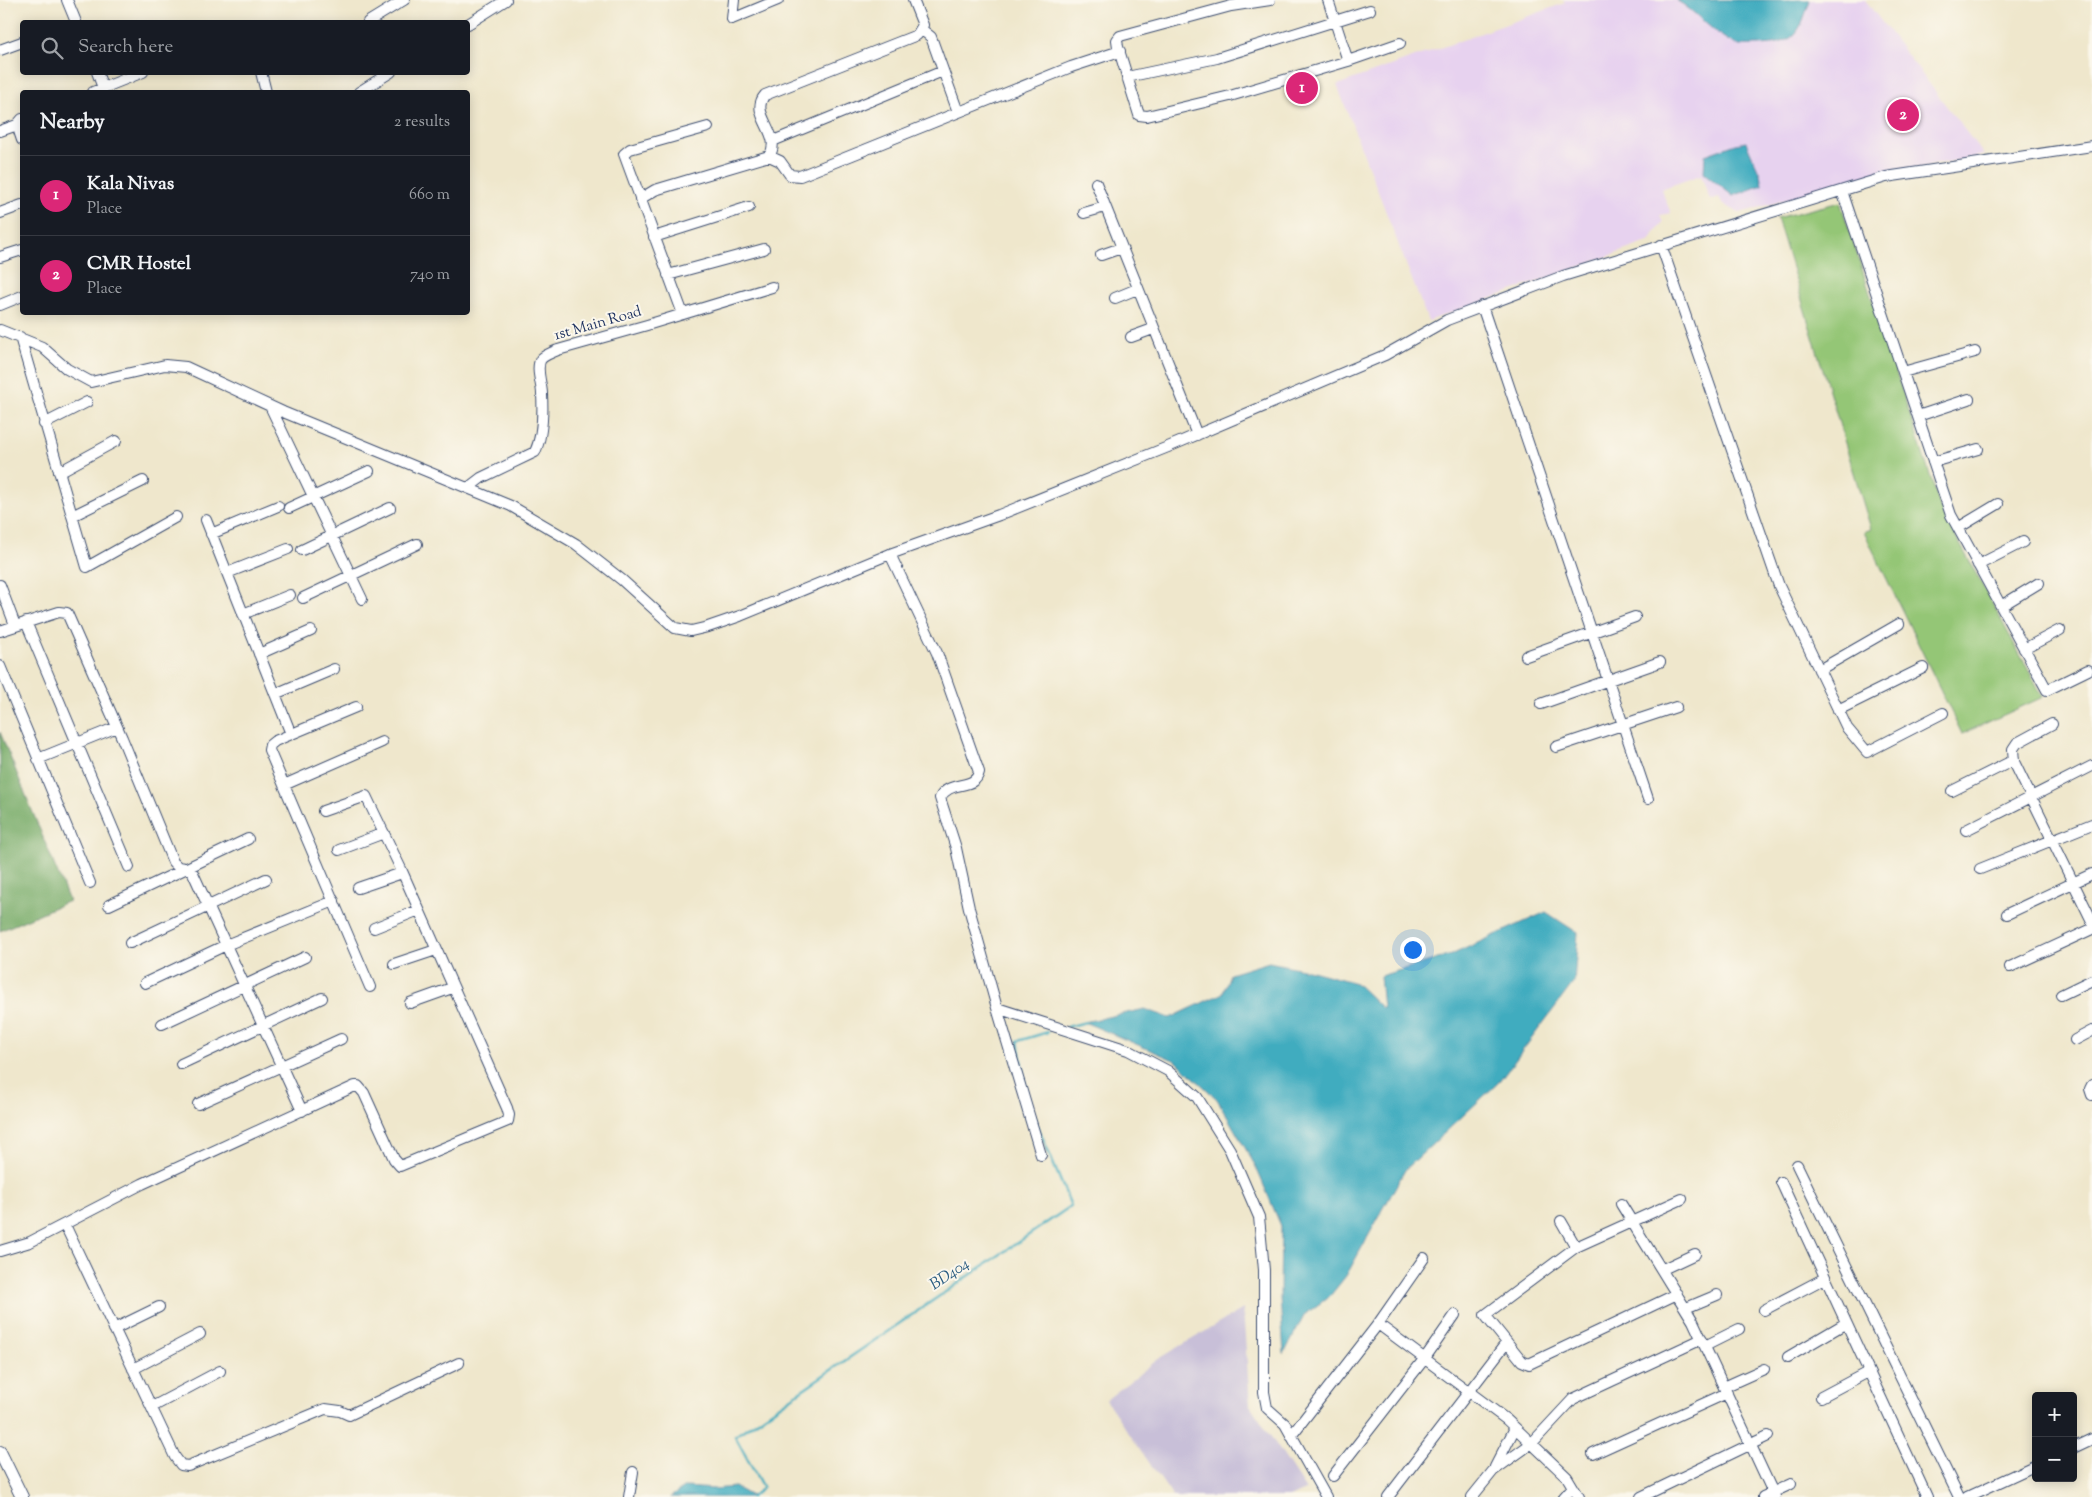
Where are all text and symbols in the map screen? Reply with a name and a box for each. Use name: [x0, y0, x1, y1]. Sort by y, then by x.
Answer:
search box: [20, 20, 470, 75]
icon: search: [38, 34, 66, 62]
text: Search here: [78, 34, 173, 61]
pin: 1: [1286, 69, 1318, 107]
pin: 2: [1887, 96, 1919, 134]
text: Nearby: [40, 108, 105, 138]
text: 2 results: [394, 111, 450, 134]
text: Kala Nivas: [87, 171, 174, 198]
text: 1: [53, 184, 59, 207]
text: 660 m: [409, 184, 450, 207]
text: Place: [87, 198, 122, 221]
text: CMR Hostel: [87, 251, 191, 278]
text: 2: [52, 264, 60, 287]
text: 740 m: [410, 264, 450, 287]
text: Place: [87, 278, 122, 301]
street label: 1st Main Road: [552, 301, 645, 347]
your location: [1400, 937, 1426, 963]
water label: BD404: [926, 1253, 974, 1297]
map controls: [2032, 1392, 2077, 1482]
button: +: [2032, 1392, 2077, 1437]
button: −: [2032, 1437, 2077, 1482]

